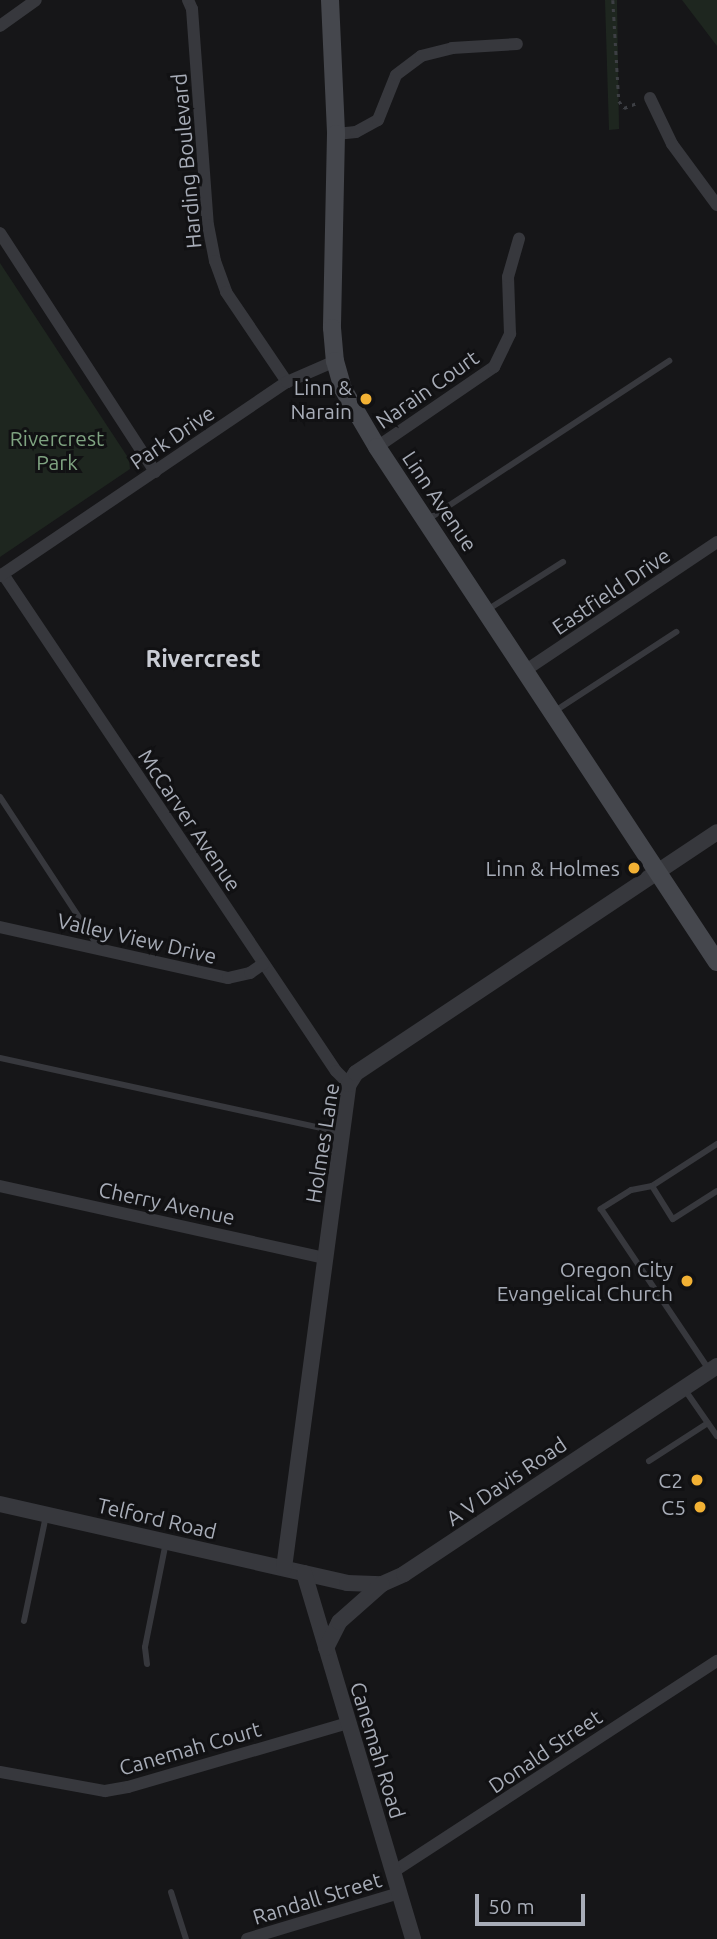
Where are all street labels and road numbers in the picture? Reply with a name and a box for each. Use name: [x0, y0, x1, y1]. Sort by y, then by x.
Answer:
street label: Harding Boulevard: [166, 72, 206, 250]
street label: Narain Court: [371, 344, 483, 434]
street label: Park Drive: [125, 400, 219, 474]
street label: Linn Avenue: [397, 446, 483, 556]
street label: Eastfield Drive: [547, 542, 675, 640]
street label: McCarver Avenue: [133, 744, 247, 896]
street label: Valley View Drive: [55, 907, 219, 969]
street label: Holmes Lane: [300, 1081, 344, 1205]
street label: Cherry Avenue: [97, 1176, 237, 1230]
street label: A V Davis Road: [441, 1431, 571, 1531]
street label: Telford Road: [95, 1492, 219, 1544]
street label: Canemah Road: [345, 1679, 411, 1821]
street label: Donald Street: [484, 1704, 606, 1798]
street label: Canemah Court: [116, 1716, 264, 1780]
street label: Randall Street: [250, 1866, 384, 1930]

